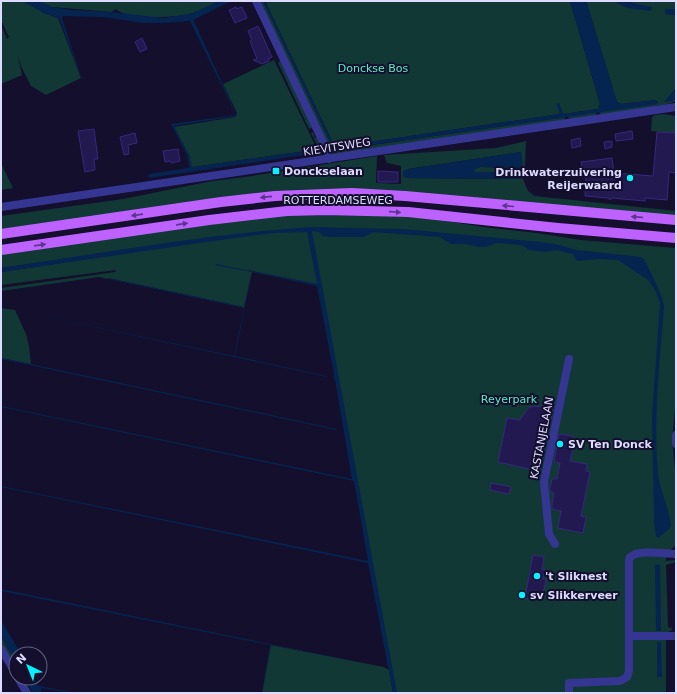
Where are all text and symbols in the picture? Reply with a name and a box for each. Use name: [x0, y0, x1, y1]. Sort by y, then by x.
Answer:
park label: Donckse Bos: [338, 62, 409, 75]
street label: KIEVITSWEG: [302, 135, 372, 159]
place label: Donckselaan: [284, 165, 363, 178]
marker: Donckselaan: [271, 166, 281, 176]
place label: Drinkwaterzuivering Reijerwaard: [495, 166, 622, 192]
marker: Drinkwaterzuivering Reijerwaard: [625, 173, 635, 183]
one-way arrow: [260, 194, 272, 201]
street label: ROTTERDAMSEWEG: [283, 194, 393, 207]
one-way arrow: [502, 203, 514, 209]
one-way arrow: [389, 208, 401, 215]
one-way arrow: [131, 212, 144, 218]
one-way arrow: [631, 214, 643, 221]
one-way arrow: [176, 221, 188, 227]
one-way arrow: [34, 242, 46, 248]
park label: Reyerpark: [481, 393, 538, 406]
street label: KASTANJELAAN: [528, 396, 556, 480]
place label: SV Ten Donck: [568, 438, 652, 451]
marker: SV Ten Donck: [555, 439, 565, 449]
place label: 't Sliknest: [545, 570, 607, 583]
marker: 't Sliknest: [532, 571, 542, 581]
place label: sv Slikkerveer: [530, 589, 618, 602]
marker: sv Slikkerveer: [517, 590, 527, 600]
north arrow: [8, 646, 48, 686]
text: N: [14, 651, 29, 667]

